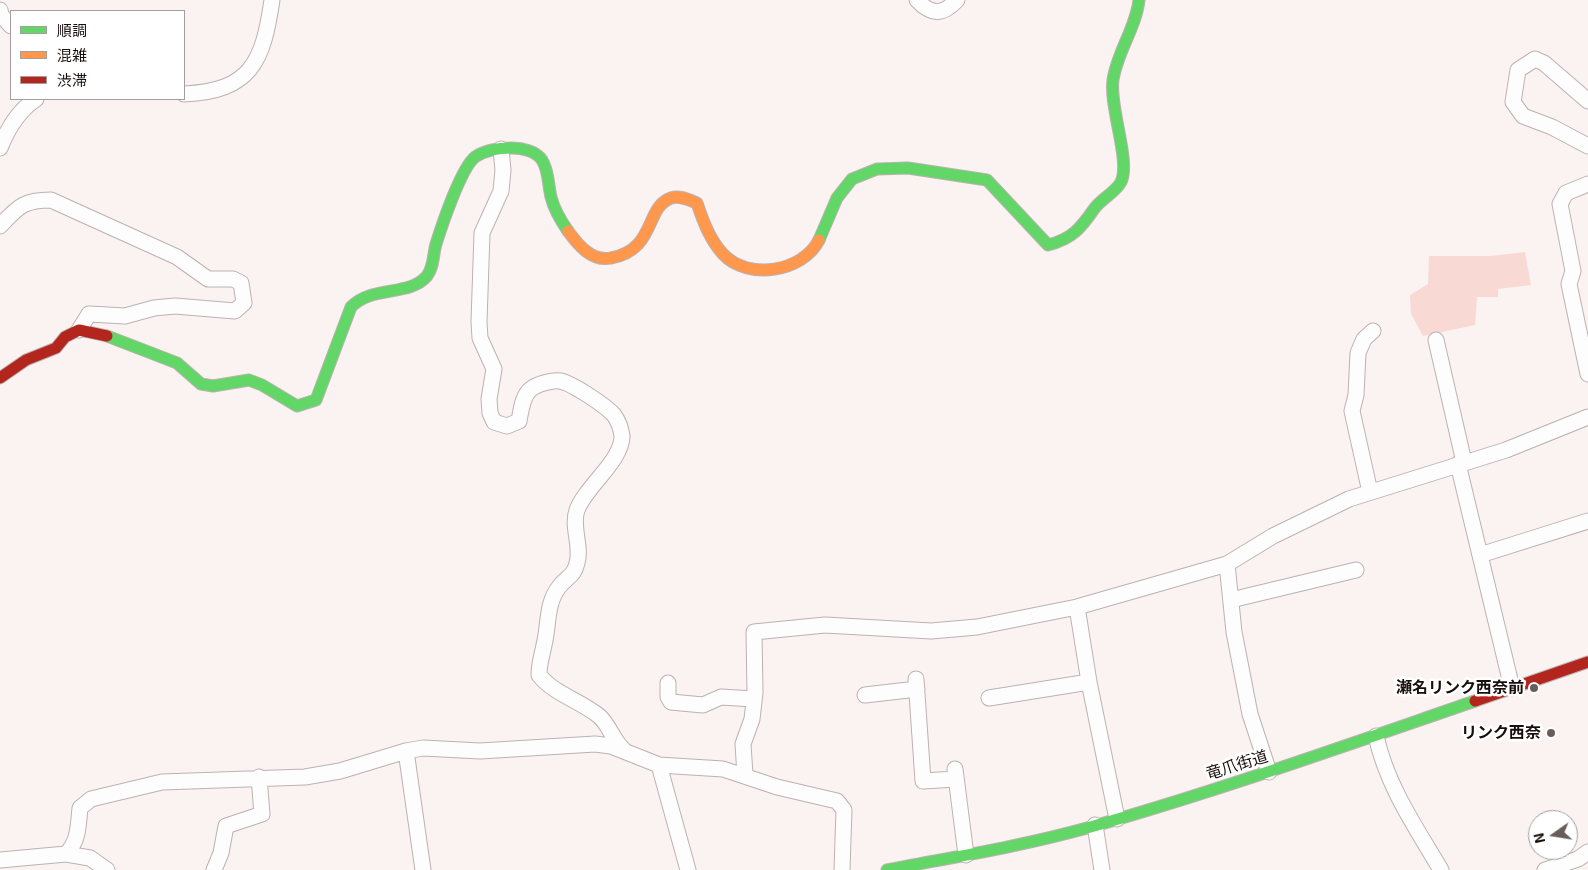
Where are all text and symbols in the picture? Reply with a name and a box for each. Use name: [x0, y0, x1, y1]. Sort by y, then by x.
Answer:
legend: [10, 10, 185, 100]
text: 順調: [57, 21, 87, 39]
text: 混雑: [57, 46, 87, 64]
text: 渋滞: [57, 71, 87, 89]
place label: 瀬名リンク西奈前: [1396, 678, 1524, 698]
marker: 瀬名リンク西奈前: [1528, 682, 1540, 694]
place label: リンク西奈: [1461, 723, 1541, 743]
marker: リンク西奈: [1545, 727, 1557, 739]
street label: 竜爪街道: [1204, 746, 1270, 784]
north arrow: [1528, 810, 1578, 860]
text: N: [1529, 831, 1548, 845]

